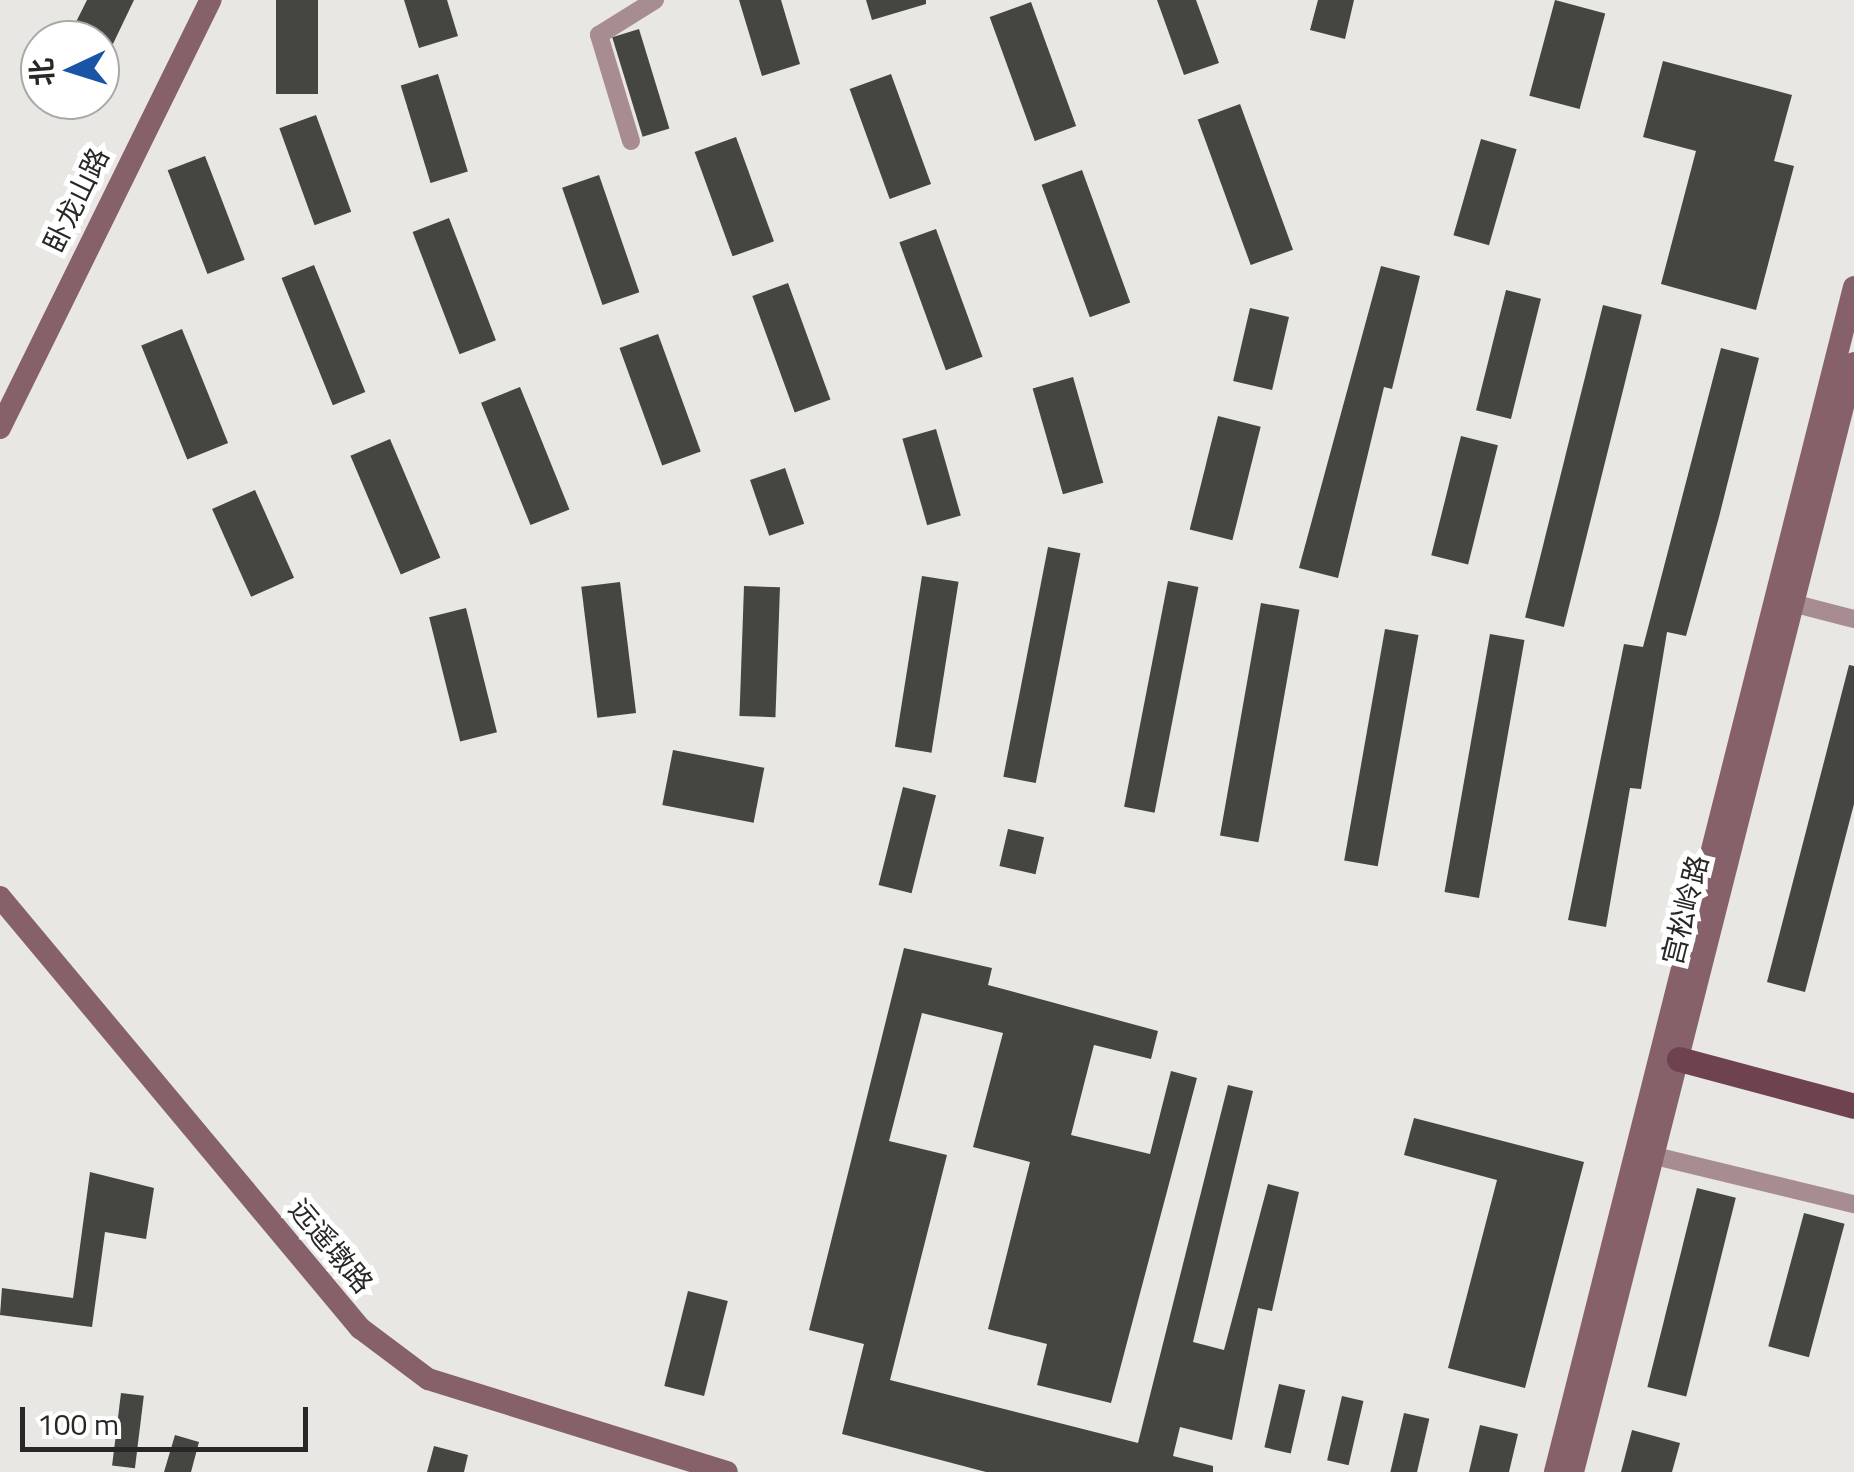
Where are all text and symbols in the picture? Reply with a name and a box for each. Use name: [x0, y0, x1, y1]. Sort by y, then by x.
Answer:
north arrow: [20, 20, 120, 120]
text: 北: [19, 57, 64, 87]
street label: 卧龙山路: [36, 142, 116, 258]
street label: 宫松岭路: [1655, 852, 1715, 968]
street label: 远遥墩路: [282, 1192, 380, 1300]
scale bar: [25, 1387, 312, 1449]
text: 100 m: [37, 1401, 119, 1447]

